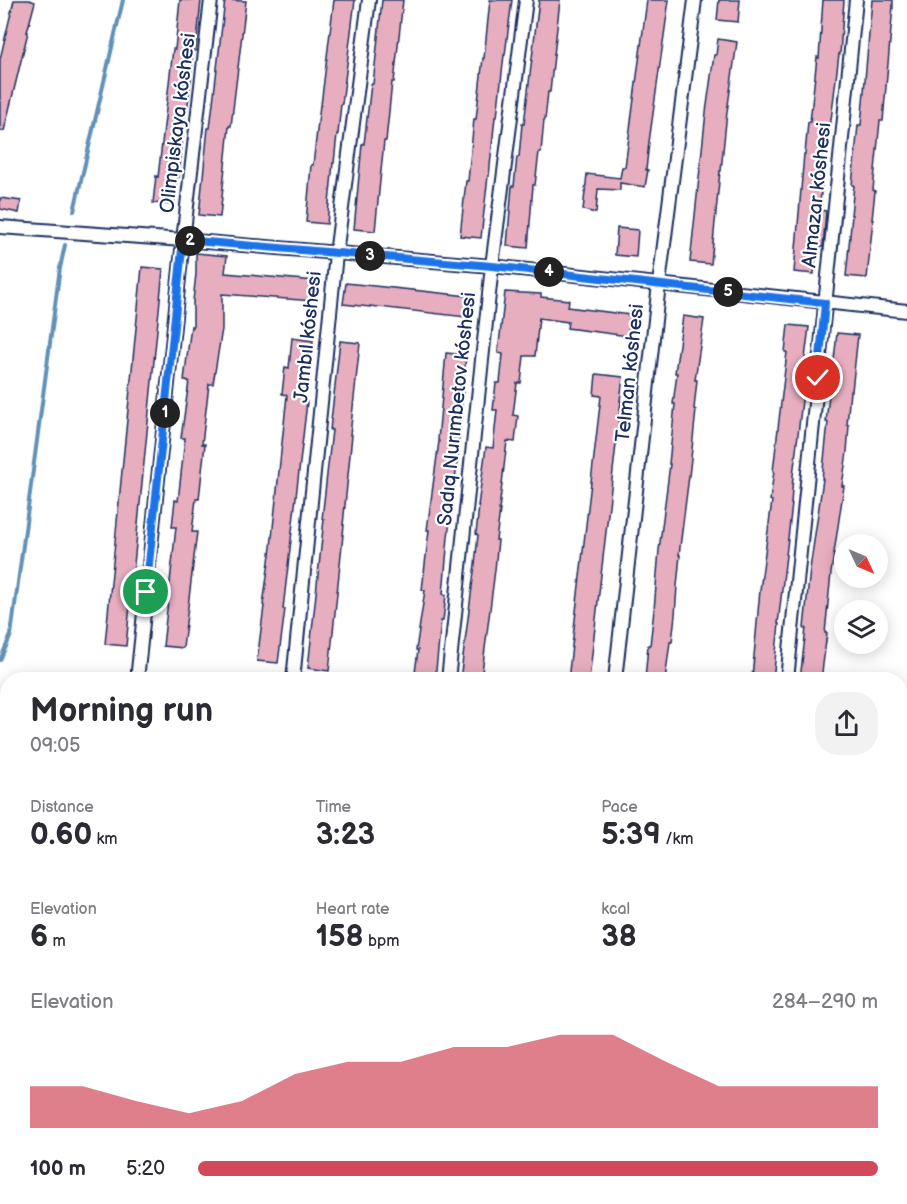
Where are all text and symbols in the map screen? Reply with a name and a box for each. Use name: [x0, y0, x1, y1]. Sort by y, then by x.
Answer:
street label: Olimpiskaya kóshesi: [155, 32, 201, 214]
street label: Almazar kóshesi: [797, 121, 837, 269]
pin: 2: [175, 226, 205, 256]
text: 2: [185, 231, 195, 250]
pin: 3: [355, 241, 385, 271]
text: 3: [365, 246, 375, 265]
pin: 4: [534, 257, 564, 287]
text: 4: [544, 262, 554, 281]
street label: Jambıl kóshesi: [289, 270, 327, 404]
pin: 5: [713, 277, 743, 307]
text: 5: [723, 282, 733, 301]
street label: Sadıq Nurımbetov kóshesi: [433, 291, 481, 527]
street label: Telman kóshesi: [611, 303, 649, 443]
pin: [792, 352, 843, 403]
icon: check: [801, 361, 834, 394]
pin: 1: [150, 398, 180, 428]
text: 1: [162, 403, 168, 422]
north arrow: [834, 534, 888, 588]
map controls: [834, 534, 888, 654]
pin: [120, 566, 171, 617]
icon: arrive: [129, 575, 162, 608]
button: layers: [834, 600, 888, 654]
text: Morning run: [30, 691, 213, 731]
button: share: [815, 692, 878, 755]
text: 09:05: [30, 734, 81, 758]
text: Distance: [30, 798, 94, 817]
text: Time: [316, 798, 351, 817]
text: Pace: [601, 798, 638, 817]
text: 0.60: [30, 817, 92, 853]
text: 3:23: [316, 817, 375, 853]
text: 5:39: [601, 817, 661, 853]
text: km: [92, 830, 118, 849]
text: /km: [661, 830, 694, 849]
text: Elevation: [30, 900, 97, 919]
text: Heart rate: [316, 900, 390, 919]
text: kcal: [601, 900, 630, 919]
text: 6: [30, 919, 48, 955]
text: 158: [316, 919, 364, 955]
text: 38: [601, 919, 637, 955]
text: m: [48, 932, 66, 951]
text: bpm: [364, 932, 399, 951]
text: Elevation: [30, 990, 113, 1014]
text: 284–290 m: [772, 990, 878, 1014]
text: 100 m: [30, 1157, 86, 1181]
text: 5:20: [126, 1157, 165, 1181]

